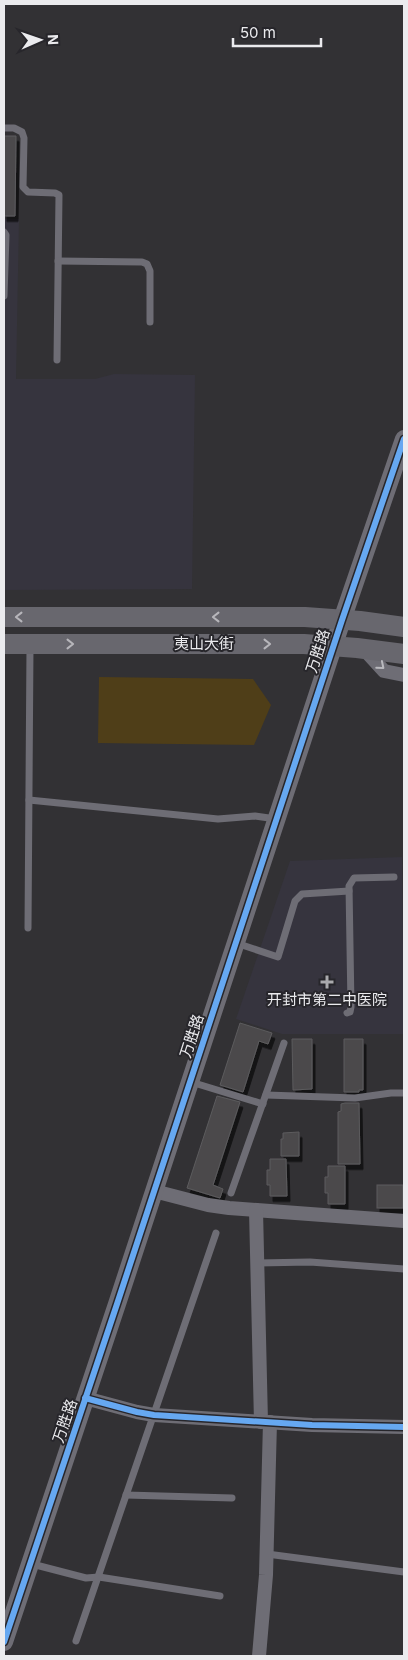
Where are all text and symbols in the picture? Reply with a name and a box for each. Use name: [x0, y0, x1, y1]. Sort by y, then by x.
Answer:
north arrow: [15, 15, 65, 65]
scale bar: [233, 15, 320, 47]
text: 50 m: [240, 23, 276, 42]
text: N: [45, 34, 62, 45]
one-way arrow: [14, 612, 22, 622]
one-way arrow: [212, 612, 220, 622]
street label: 万胜路: [302, 627, 334, 675]
street label: 夷山大街: [174, 634, 234, 653]
one-way arrow: [66, 639, 74, 649]
one-way arrow: [264, 639, 272, 649]
one-way arrow: [375, 661, 384, 670]
marker: 开封市第二中医院: [320, 975, 334, 989]
place label: 开封市第二中医院: [267, 990, 387, 1009]
street label: 万胜路: [176, 1012, 208, 1060]
street label: 万胜路: [48, 1396, 81, 1445]

